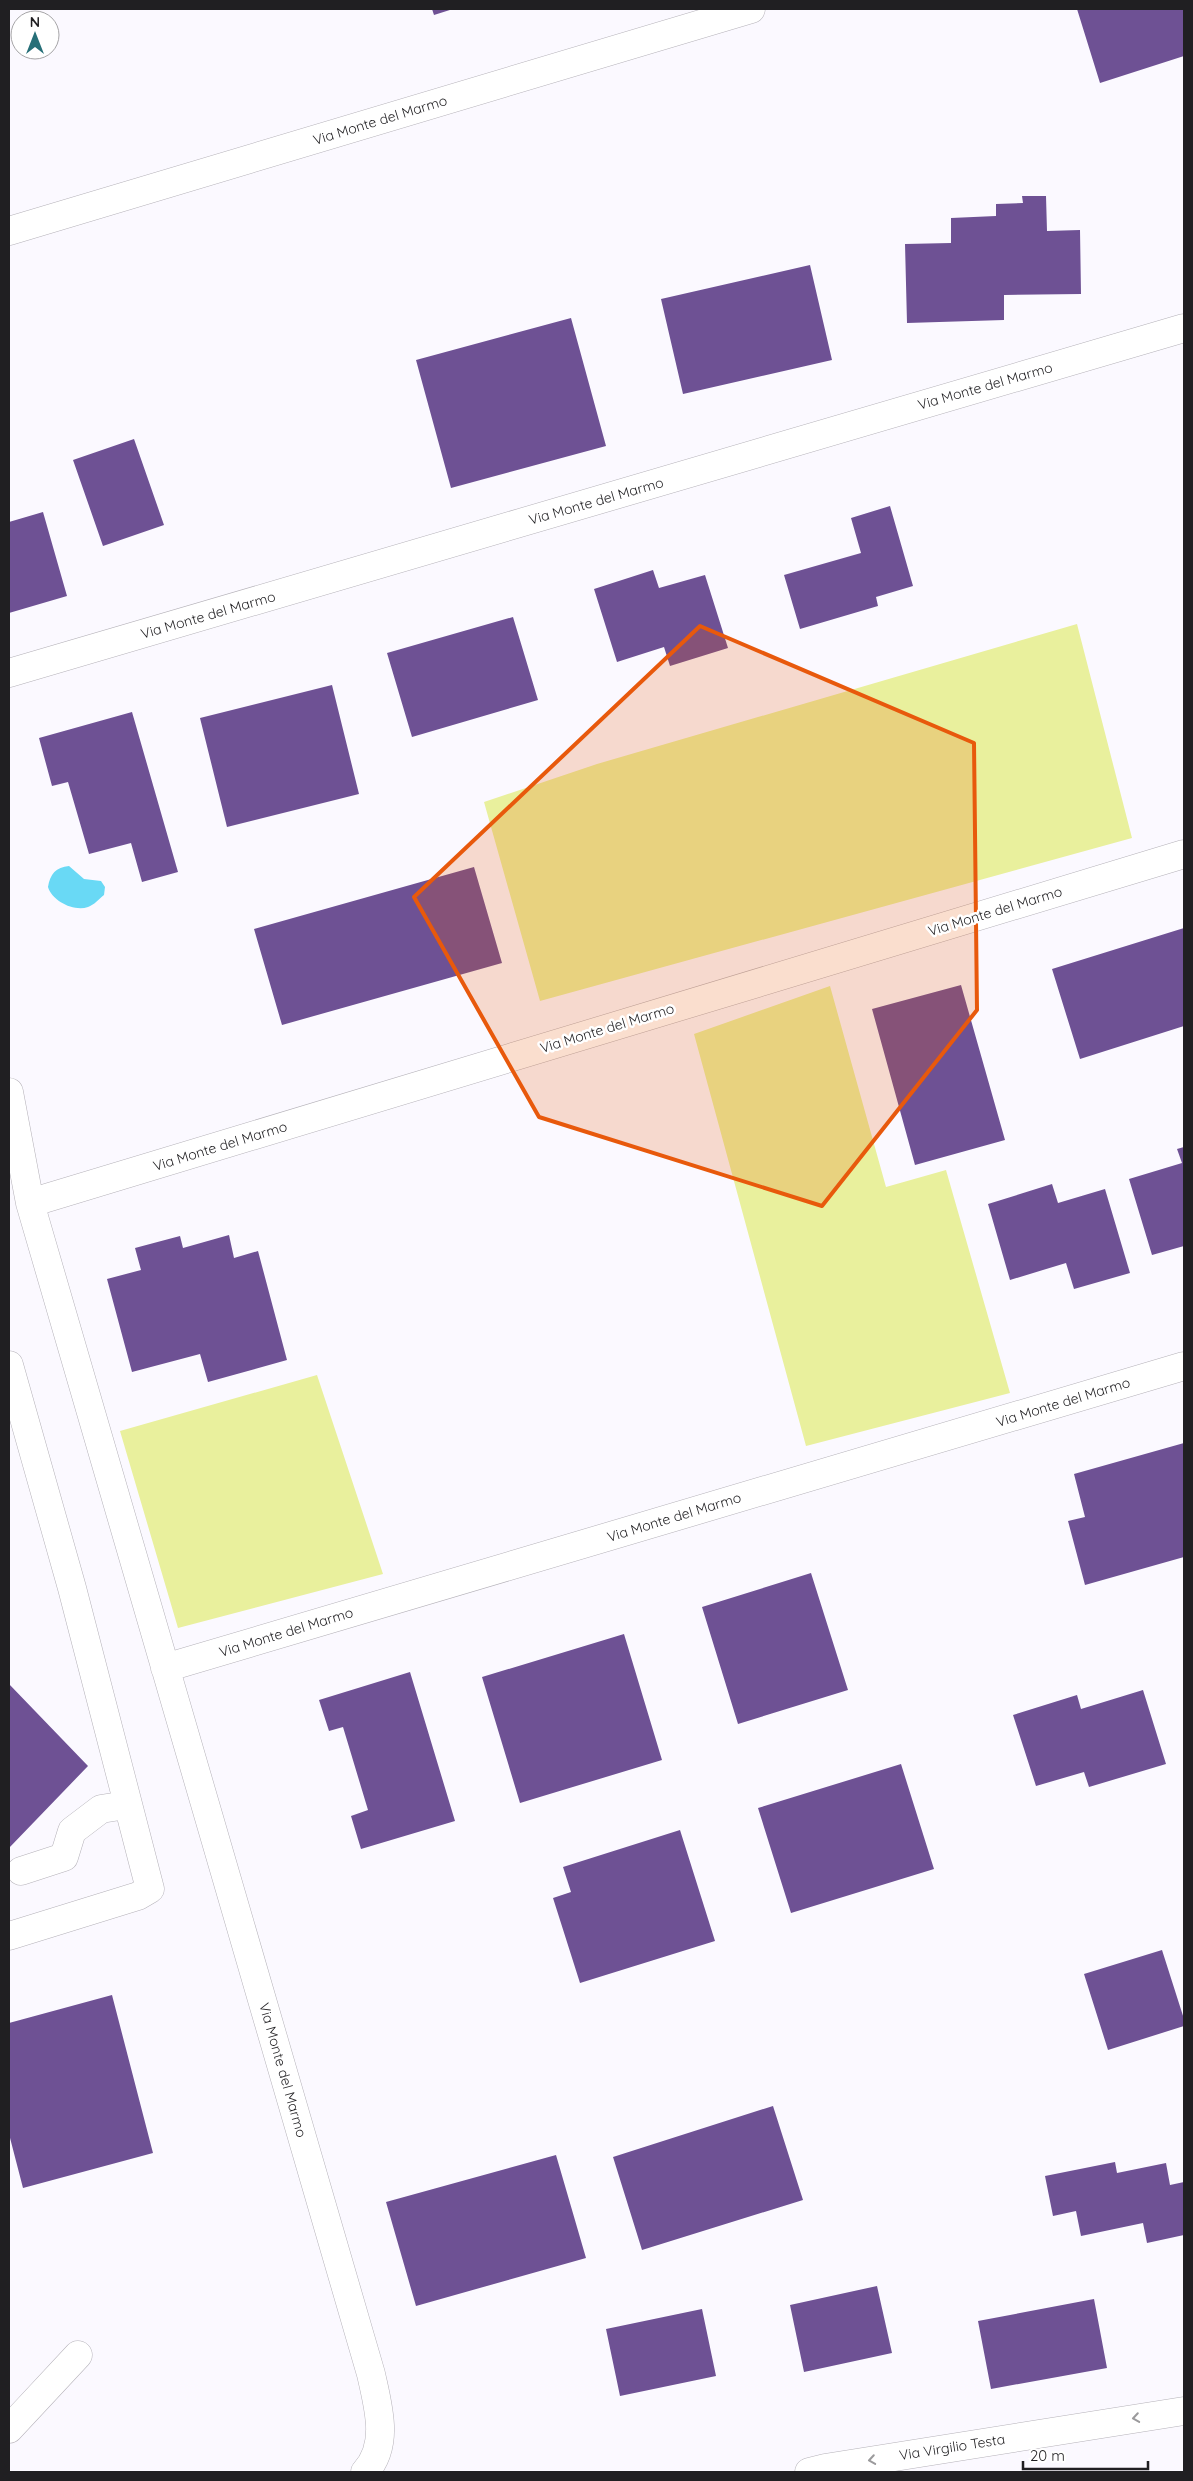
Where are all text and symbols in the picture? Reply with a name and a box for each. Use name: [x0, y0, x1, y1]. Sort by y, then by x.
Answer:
north arrow: [10, 10, 60, 60]
text: N: [30, 13, 40, 31]
street label: Via Monte del Marmo: [311, 91, 449, 149]
street label: Via Monte del Marmo: [916, 358, 1054, 414]
street label: Via Monte del Marmo: [527, 473, 665, 529]
street label: Via Monte del Marmo: [139, 587, 277, 643]
street label: Via Monte del Marmo: [926, 882, 1064, 940]
street label: Via Monte del Marmo: [538, 999, 676, 1057]
street label: Via Monte del Marmo: [151, 1117, 289, 1175]
street label: Via Monte del Marmo: [994, 1373, 1132, 1431]
street label: Via Monte del Marmo: [605, 1488, 743, 1546]
street label: Via Monte del Marmo: [217, 1603, 355, 1661]
street label: Via Monte del Marmo: [255, 2001, 311, 2139]
one-way arrow: [1132, 2412, 1140, 2422]
street label: Via Virgilio Testa: [898, 2430, 1006, 2464]
scale bar: [1023, 2438, 1148, 2470]
text: 20 m: [1030, 2446, 1065, 2465]
one-way arrow: [867, 2455, 876, 2465]

